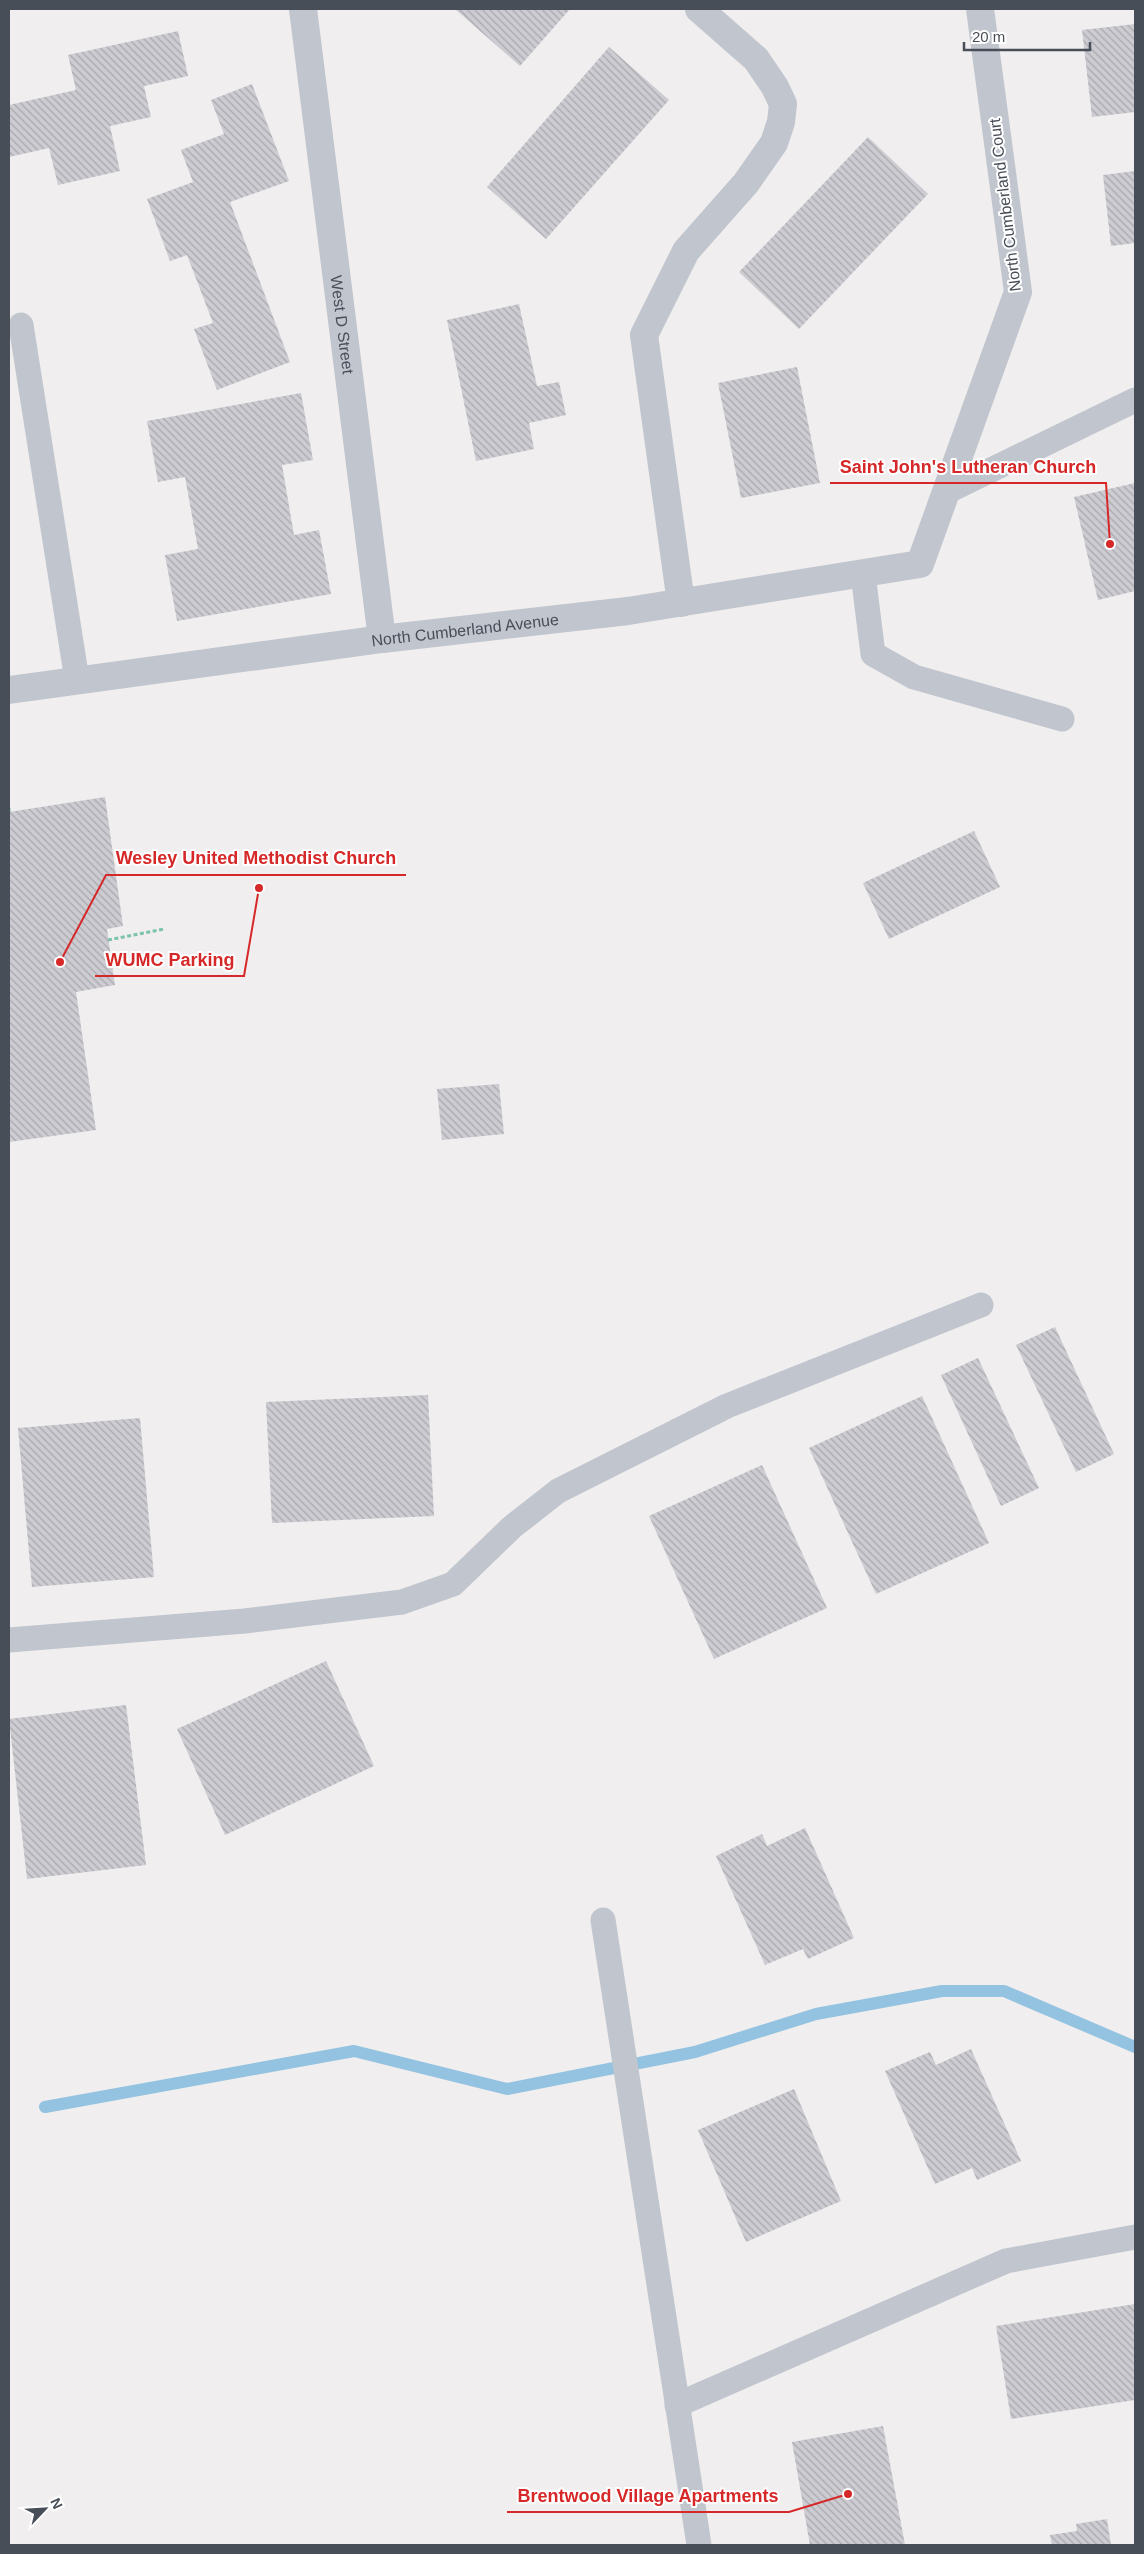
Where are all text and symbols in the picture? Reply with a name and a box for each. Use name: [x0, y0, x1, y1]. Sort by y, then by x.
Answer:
scale bar: [964, 20, 1090, 52]
text: 20 m: [972, 28, 1005, 45]
street label: North Cumberland Court: [986, 117, 1024, 293]
street label: West D Street: [328, 274, 357, 375]
callout: Saint John's Lutheran Church: [830, 450, 1106, 483]
text: Saint John's Lutheran Church: [840, 457, 1096, 477]
street label: North Cumberland Avenue: [370, 610, 560, 649]
callout: Wesley United Methodist Church: [106, 842, 406, 875]
text: Wesley United Methodist Church: [116, 848, 396, 868]
callout: WUMC Parking: [95, 943, 244, 976]
text: WUMC Parking: [105, 950, 235, 970]
callout: Brentwood Village Apartments: [507, 2479, 789, 2512]
north arrow: [20, 2484, 70, 2534]
text: Brentwood Village Apartments: [517, 2486, 779, 2506]
text: N: [47, 2496, 66, 2511]

